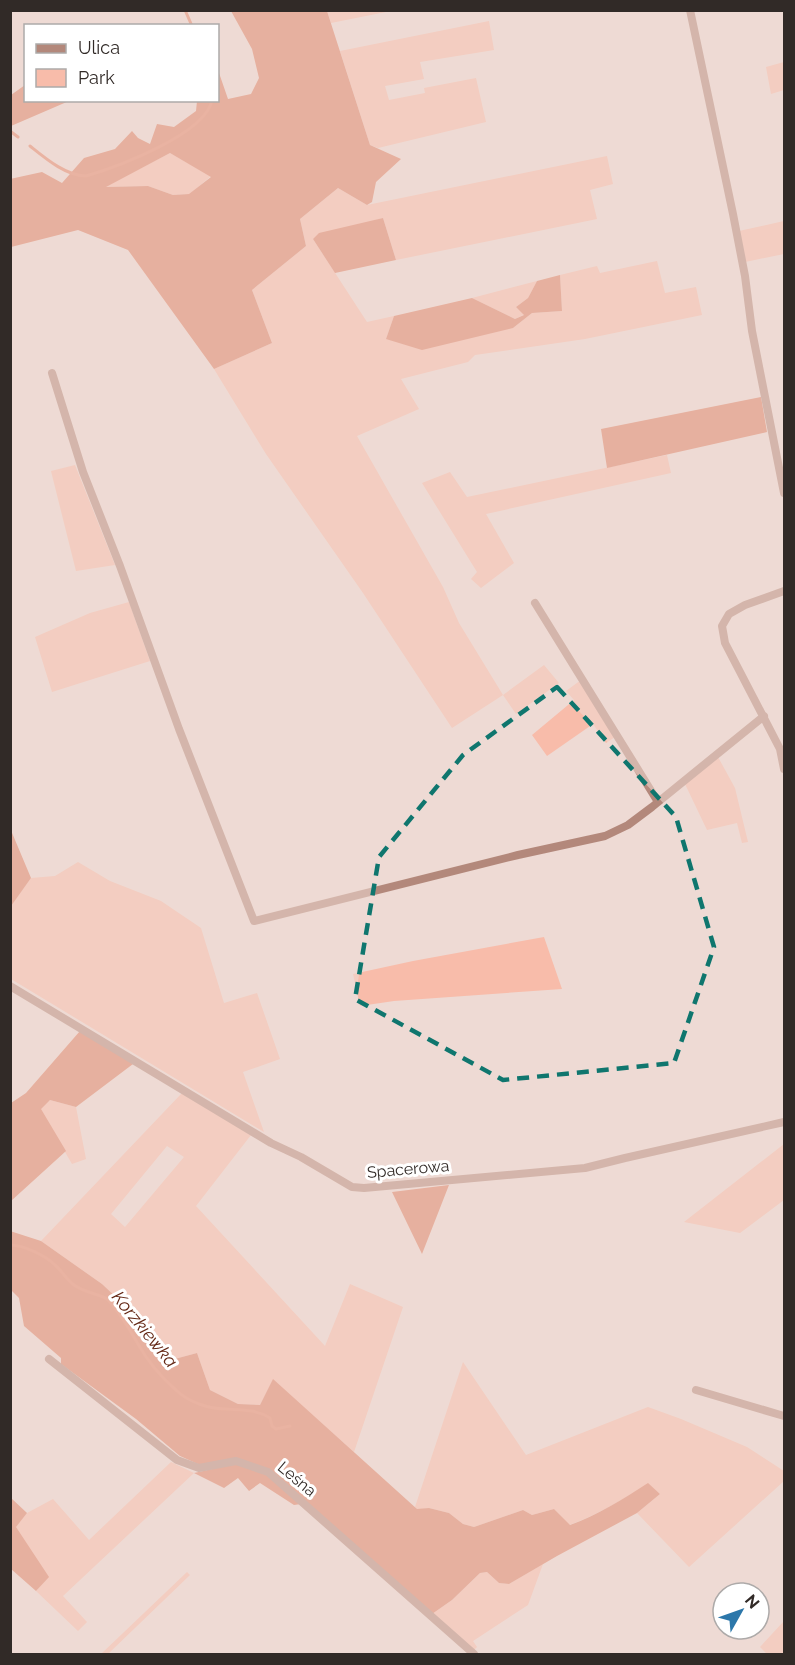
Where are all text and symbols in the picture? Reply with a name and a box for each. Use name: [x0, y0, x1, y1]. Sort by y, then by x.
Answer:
legend: [24, 24, 219, 102]
text: Ulica: [78, 37, 120, 58]
text: Park: [78, 67, 115, 88]
street label: Spacerowa: [366, 1156, 450, 1182]
water label: Korzkiewka: [108, 1287, 182, 1372]
street label: Leśna: [274, 1457, 320, 1501]
north arrow: [711, 1581, 771, 1641]
text: N: [741, 1591, 763, 1612]

